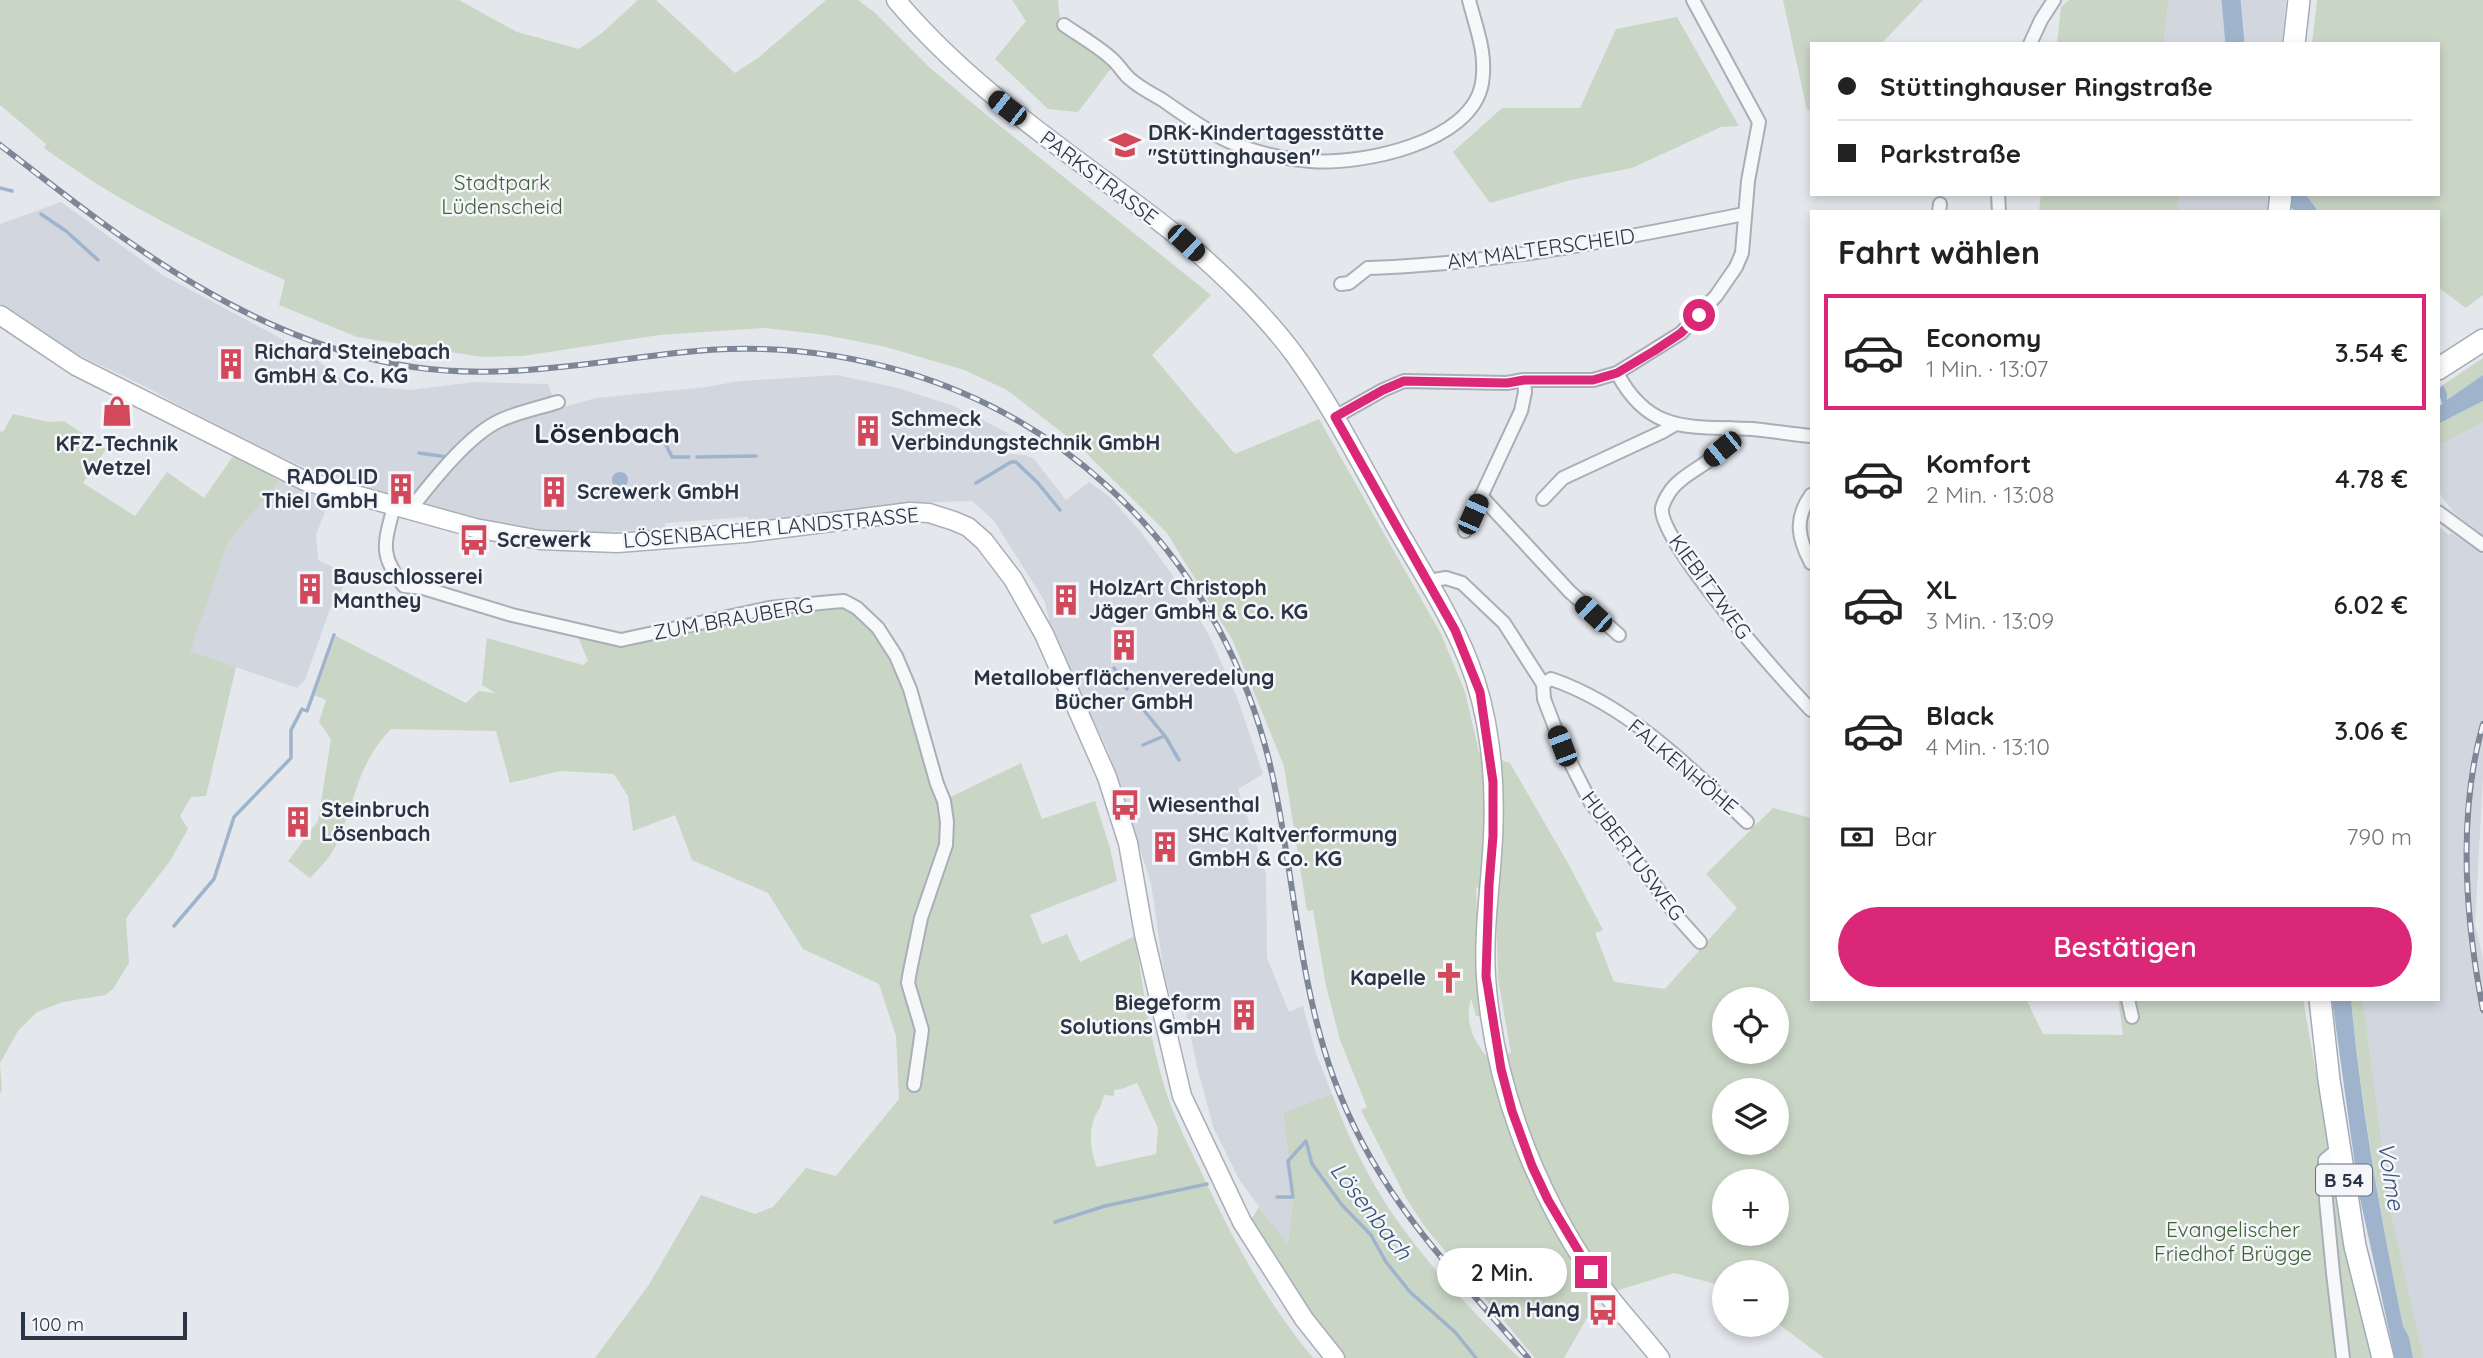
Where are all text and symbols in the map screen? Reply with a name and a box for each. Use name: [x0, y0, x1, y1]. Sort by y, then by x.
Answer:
text: Stüttinghauser Ringstraße: [1880, 70, 2213, 103]
car: [984, 87, 1031, 129]
place label: DRK-Kindertagesstätte "Stüttinghausen": [1148, 119, 1384, 169]
street label: PARKSTRASSE: [1035, 124, 1164, 230]
school or university icon: DRK-Kindertagesstätte "Stüttinghausen": [1108, 128, 1142, 162]
text: Parkstraße: [1880, 137, 2021, 170]
park label: Stadtpark Lüdenscheid: [441, 169, 563, 219]
car: [1164, 221, 1209, 265]
street label: AM MALTERSCHEID: [1445, 222, 1636, 274]
text: Fahrt wählen: [1838, 232, 2040, 272]
route start: [1683, 299, 1715, 331]
icon: car: [1842, 321, 1905, 384]
text: Economy: [1926, 321, 2041, 354]
text: 3.54 €: [2335, 336, 2408, 369]
place label: Richard Steinebach GmbH & Co. KG: [254, 338, 450, 388]
building icon: Richard Steinebach GmbH & Co. KG: [214, 347, 248, 381]
text: 1 Min. · 13:07: [1926, 354, 2048, 383]
shop icon: KFZ-Technik Wetzel: [100, 394, 134, 428]
place label: Schmeck Verbindungstechnik GmbH: [891, 405, 1160, 455]
building icon: Schmeck Verbindungstechnik GmbH: [851, 414, 885, 448]
district label: Lösenbach: [534, 415, 680, 450]
car: [1700, 428, 1745, 470]
place label: KFZ-Technik Wetzel: [55, 430, 179, 480]
icon: car: [1842, 447, 1905, 510]
text: Komfort: [1926, 447, 2031, 480]
text: 4.78 €: [2335, 462, 2408, 495]
place label: RADOLID Thiel GmbH: [261, 463, 378, 513]
building icon: RADOLID Thiel GmbH: [384, 472, 418, 506]
building icon: Screwerk GmbH: [537, 475, 571, 509]
place label: Screwerk GmbH: [577, 478, 739, 504]
text: 2 Min. · 13:08: [1926, 480, 2054, 509]
car: [1455, 491, 1492, 537]
street label: LÖSENBACHER LANDSTRASSE: [622, 501, 920, 553]
bus stop icon: Screwerk: [457, 523, 491, 557]
place label: Screwerk: [497, 526, 591, 552]
street label: KIEBITZWEG: [1664, 529, 1758, 644]
place label: Bauschlosserei Manthey: [333, 563, 483, 613]
building icon: Bauschlosserei Manthey: [293, 572, 327, 606]
icon: car: [1842, 573, 1905, 636]
text: XL: [1926, 573, 1958, 606]
place label: HolzArt Christoph Jäger GmbH & Co. KG: [1089, 574, 1308, 624]
building icon: HolzArt Christoph Jäger GmbH & Co. KG: [1049, 583, 1083, 617]
text: 6.02 €: [2333, 588, 2408, 621]
street label: ZUM BRAUBERG: [651, 591, 815, 645]
car: [1571, 592, 1616, 636]
text: 3 Min. · 13:09: [1926, 606, 2054, 635]
building icon: Metalloberflächenveredelung Bücher GmbH: [1107, 628, 1141, 662]
place label: Metalloberflächenveredelung Bücher GmbH: [974, 664, 1274, 714]
icon: car: [1842, 699, 1905, 762]
text: Black: [1926, 699, 1995, 732]
street label: FALKENHÖHE: [1623, 713, 1744, 820]
text: 3.06 €: [2334, 714, 2408, 747]
car: [1545, 723, 1580, 769]
text: 4 Min. · 13:10: [1926, 732, 2050, 761]
street label: HUBERTUSWEG: [1577, 785, 1691, 925]
bus stop icon: Wiesenthal: [1108, 788, 1142, 822]
place label: Wiesenthal: [1148, 791, 1260, 817]
place label: Steinbruch Lösenbach: [321, 796, 431, 846]
building icon: Steinbruch Lösenbach: [281, 805, 315, 839]
icon: cash: [1838, 818, 1876, 856]
text: Bar: [1894, 820, 1937, 853]
place label: SHC Kaltverformung GmbH & Co. KG: [1188, 821, 1397, 871]
text: 790 m: [2346, 822, 2412, 851]
building icon: SHC Kaltverformung GmbH & Co. KG: [1148, 830, 1182, 864]
button: Bestätigen: [1838, 907, 2412, 987]
church icon: Kapelle: [1432, 961, 1466, 995]
place label: Kapelle: [1350, 964, 1426, 990]
map controls: [1712, 987, 1789, 1337]
button: locate: [1712, 987, 1789, 1064]
place label: Biegeform Solutions GmbH: [1060, 989, 1221, 1039]
building icon: Biegeform Solutions GmbH: [1227, 998, 1261, 1032]
button: layers: [1712, 1078, 1789, 1155]
water label: Volme: [2372, 1140, 2411, 1213]
water label: Lösenbach: [1324, 1156, 1419, 1266]
road number: B 54: [2316, 1164, 2372, 1196]
button: +: [1712, 1169, 1789, 1246]
park label: Evangelischer Friedhof Brügge: [2154, 1216, 2312, 1266]
callout: 2 Min.: [1437, 1248, 1566, 1296]
route end: [1575, 1256, 1607, 1288]
text: 2 Min.: [1471, 1258, 1533, 1287]
button: −: [1712, 1260, 1789, 1337]
bus stop icon: Am Hang: [1586, 1293, 1620, 1327]
place label: Am Hang: [1487, 1296, 1580, 1322]
scale bar: [21, 1309, 187, 1341]
text: 100 m: [32, 1312, 84, 1336]

